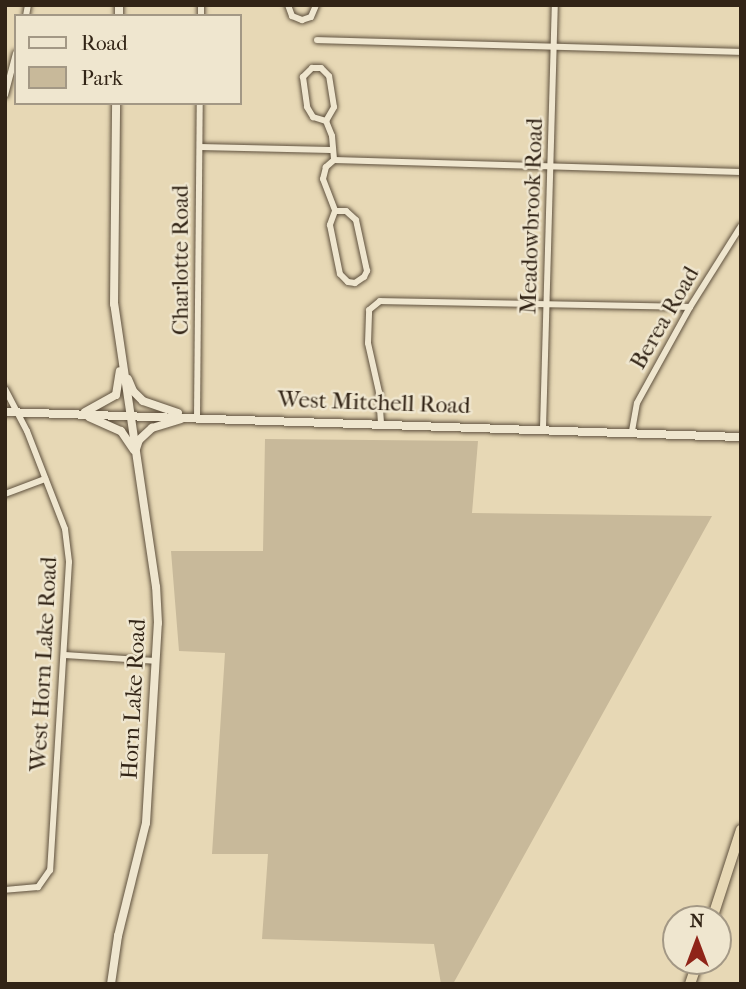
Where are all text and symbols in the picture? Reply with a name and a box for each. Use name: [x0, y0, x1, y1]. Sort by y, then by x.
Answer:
legend: [14, 14, 242, 105]
text: Road: [81, 31, 128, 55]
text: Park: [81, 66, 123, 90]
street label: Meadowbrook Road: [515, 117, 549, 315]
street label: Charlotte Road: [167, 185, 195, 335]
street label: Berea Road: [625, 262, 705, 374]
street label: West Mitchell Road: [277, 386, 471, 420]
street label: West Horn Lake Road: [25, 556, 63, 772]
street label: Horn Lake Road: [116, 618, 152, 780]
north arrow: [662, 905, 732, 975]
text: N: [690, 910, 704, 932]

